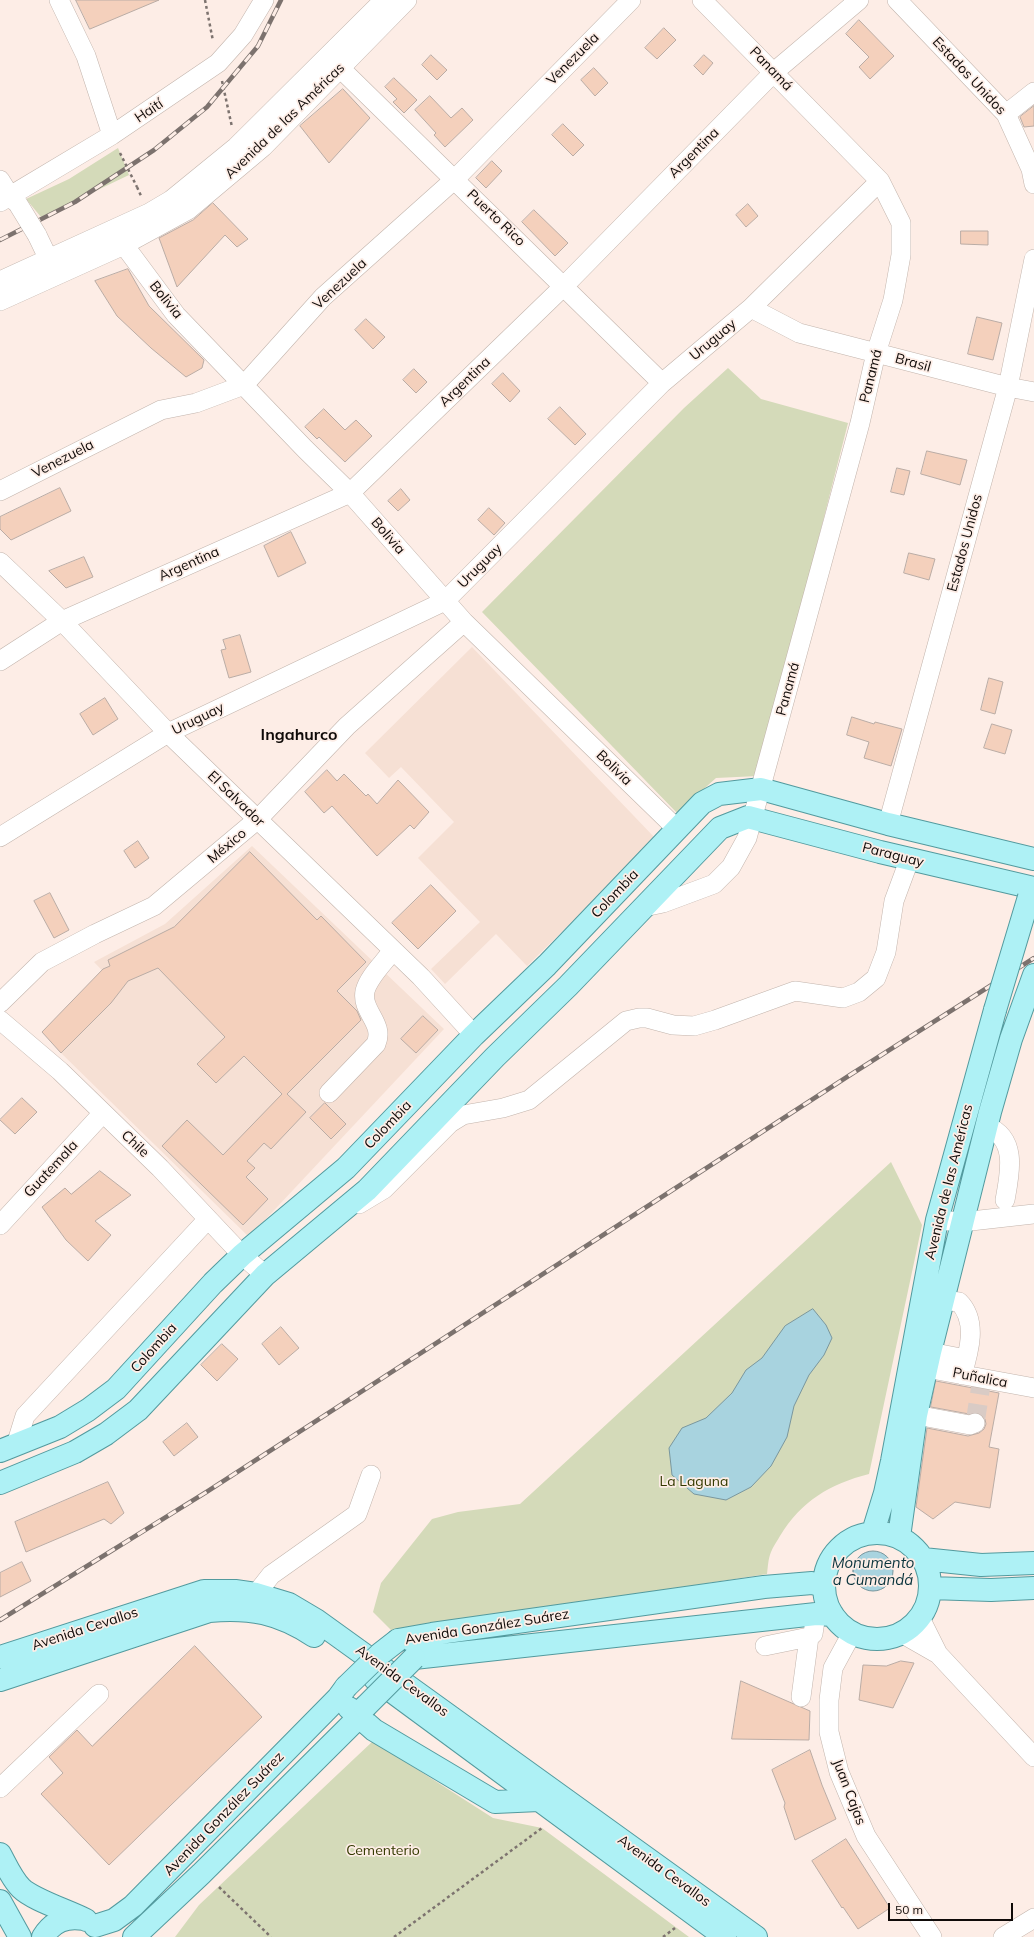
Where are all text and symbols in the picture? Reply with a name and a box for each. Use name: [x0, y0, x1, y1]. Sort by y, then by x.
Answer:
street label: Venezuela: [543, 29, 603, 89]
street label: Estados Unidos: [929, 34, 1009, 118]
street label: Panamá: [746, 44, 796, 94]
street label: Avenida de las Américas: [222, 59, 348, 183]
street label: Haití: [132, 95, 166, 127]
street label: Argentina: [665, 124, 723, 182]
street label: Puerto Rico: [463, 186, 529, 250]
street label: Venezuela: [310, 255, 370, 313]
street label: Bolivia: [146, 278, 186, 322]
street label: Uruguay: [686, 316, 740, 364]
street label: Panamá: [856, 348, 886, 404]
street label: Brasil: [893, 350, 933, 376]
street label: Argentina: [436, 354, 494, 410]
street label: Venezuela: [29, 436, 97, 482]
street label: Estados Unidos: [944, 492, 986, 594]
street label: Bolivia: [367, 514, 409, 558]
street label: Uruguay: [454, 540, 506, 592]
street label: Argentina: [156, 543, 222, 585]
street label: Panamá: [773, 661, 803, 717]
street label: Uruguay: [169, 699, 227, 739]
district label: Ingahurco: [261, 725, 337, 745]
street label: Bolivia: [593, 747, 635, 789]
street label: El Salvador: [204, 768, 268, 830]
street label: México: [204, 825, 250, 867]
street label: Paraguay: [860, 839, 926, 871]
street label: Colombia: [588, 866, 642, 922]
street label: Colombia: [361, 1097, 415, 1153]
street label: Avenida de las Américas: [922, 1102, 976, 1262]
street label: Chile: [118, 1127, 152, 1161]
street label: Guatemala: [20, 1137, 82, 1201]
street label: Colombia: [127, 1320, 181, 1376]
street label: Puñalica: [951, 1364, 1009, 1392]
park label: La Laguna: [660, 1474, 728, 1490]
water label: Monumento a Cumandá: [832, 1554, 914, 1589]
street label: Avenida Cevallos: [30, 1604, 140, 1654]
street label: Avenida González Suárez: [404, 1606, 570, 1648]
street label: Avenida Cevallos: [352, 1642, 452, 1720]
street label: Avenida González Suárez: [160, 1749, 288, 1879]
street label: Juan Cajas: [829, 1757, 869, 1827]
street label: Avenida Cevallos: [614, 1832, 714, 1910]
park label: Cementerio: [346, 1843, 420, 1859]
scale bar: [890, 1895, 1015, 1921]
text: 50 m: [895, 1902, 923, 1917]

